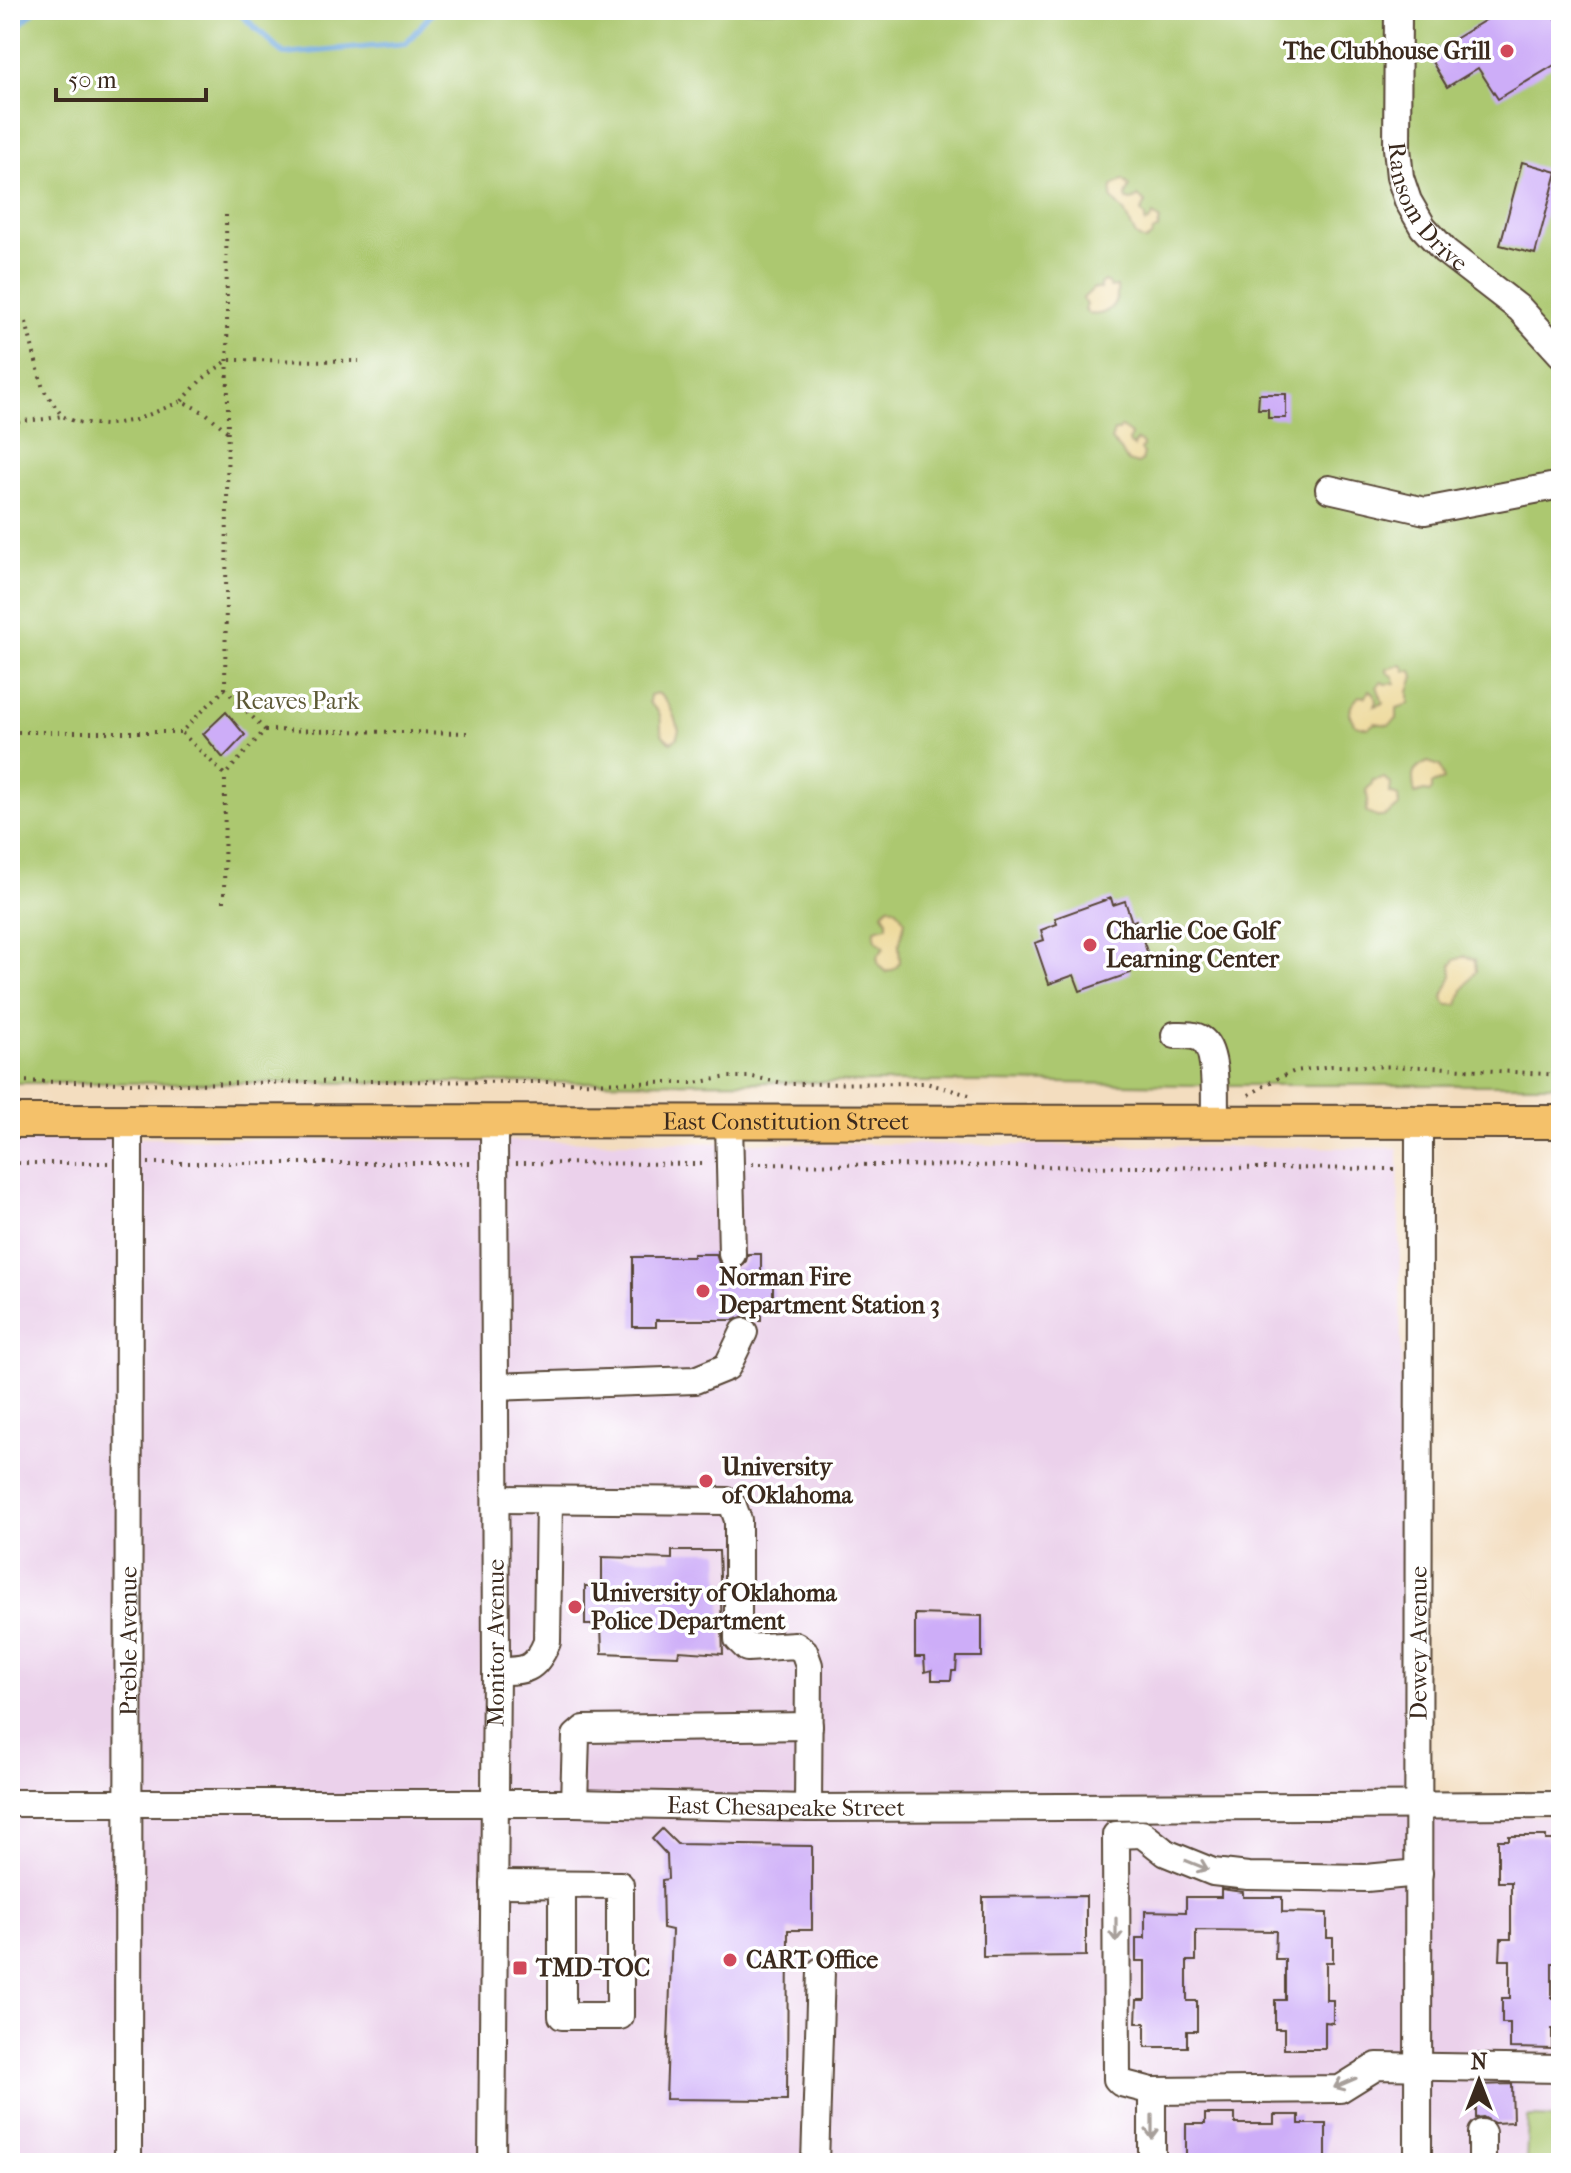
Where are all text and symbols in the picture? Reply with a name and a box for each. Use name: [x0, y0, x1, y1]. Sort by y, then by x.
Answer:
place label: The Clubhouse Grill: [1282, 37, 1491, 65]
marker: The Clubhouse Grill: [1498, 42, 1516, 60]
scale bar: [56, 52, 206, 102]
text: 50 m: [68, 66, 117, 94]
street label: Ransom Drive: [1382, 141, 1473, 277]
park label: Reaves Park: [235, 687, 360, 715]
place label: Charlie Coe Golf Learning Center: [1106, 917, 1281, 973]
marker: Charlie Coe Golf Learning Center: [1081, 936, 1099, 954]
street label: East Constitution Street: [663, 1107, 910, 1136]
place label: Norman Fire Department Station 3: [719, 1263, 940, 1319]
marker: Norman Fire Department Station 3: [694, 1282, 712, 1300]
place label: University of Oklahoma: [721, 1453, 853, 1509]
marker: University of Oklahoma: [697, 1472, 715, 1490]
street label: Monitor Avenue: [482, 1559, 510, 1727]
street label: Preble Avenue: [114, 1566, 143, 1716]
street label: Dewey Avenue: [1404, 1566, 1433, 1720]
place label: University of Oklahoma Police Department: [590, 1579, 838, 1635]
marker: University of Oklahoma Police Department: [566, 1598, 584, 1616]
street label: East Chesapeake Street: [667, 1791, 906, 1822]
one-way arrow: [1184, 1859, 1209, 1873]
one-way arrow: [1108, 1916, 1124, 1943]
place label: CART Office: [746, 1946, 878, 1974]
marker: CART Office: [721, 1951, 739, 1969]
place label: TMD-TOC: [535, 1954, 650, 1982]
marker: TMD-TOC: [511, 1959, 529, 1977]
north arrow: [1439, 2041, 1519, 2121]
text: N: [1471, 2049, 1488, 2075]
one-way arrow: [1333, 2077, 1357, 2092]
one-way arrow: [1144, 2113, 1160, 2140]

